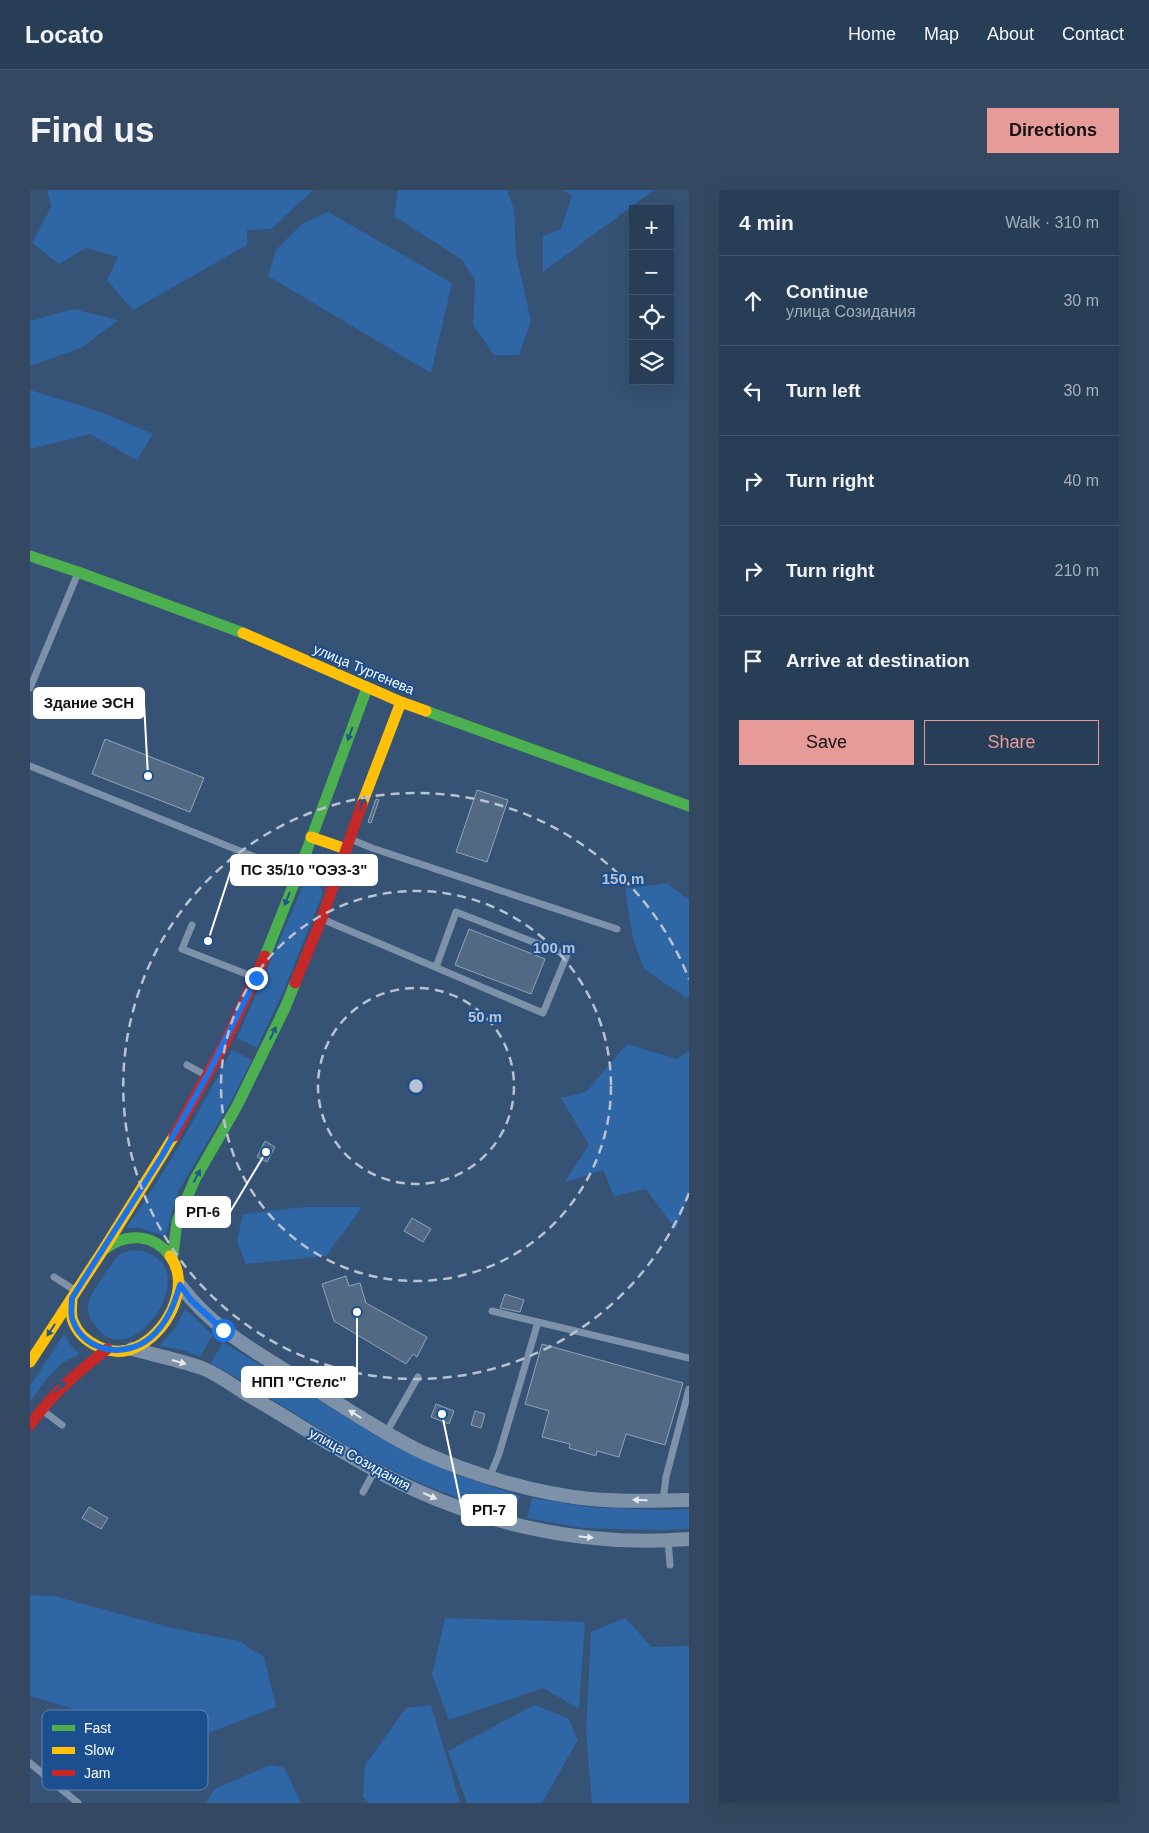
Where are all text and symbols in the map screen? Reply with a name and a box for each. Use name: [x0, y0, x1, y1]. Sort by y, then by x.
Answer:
text: Locato: [25, 21, 104, 48]
text: Home: [848, 24, 896, 44]
text: Map: [924, 24, 959, 44]
text: About: [987, 24, 1034, 44]
text: Contact: [1062, 24, 1124, 44]
button: Directions: [987, 108, 1119, 153]
text: Find us: [30, 110, 154, 149]
map controls: [629, 205, 674, 385]
button: +: [629, 205, 674, 250]
text: 4 min: [739, 211, 794, 234]
text: Walk · 310 m: [1005, 214, 1099, 231]
button: −: [629, 250, 674, 295]
text: Continue: [786, 281, 868, 302]
icon: ahead: [739, 287, 767, 315]
text: 30 m: [1063, 292, 1099, 309]
button: locate: [629, 295, 674, 340]
text: улица Созидания: [786, 303, 916, 320]
button: layers: [629, 340, 674, 385]
icon: left: [739, 377, 767, 405]
text: Turn left: [786, 380, 861, 401]
text: 30 m: [1063, 382, 1099, 399]
icon: right: [739, 467, 767, 495]
text: Turn right: [786, 470, 874, 491]
text: 40 m: [1063, 472, 1099, 489]
icon: right: [739, 557, 767, 585]
text: Turn right: [786, 560, 874, 581]
text: 210 m: [1055, 562, 1099, 579]
street label: улица Тургенева: [311, 641, 417, 698]
icon: arrive: [739, 647, 767, 675]
text: Arrive at destination: [786, 650, 970, 671]
callout: Здание ЭСН: [34, 688, 144, 718]
text: Здание ЭСН: [44, 694, 134, 711]
button: Save: [739, 720, 914, 765]
button: Share: [924, 720, 1099, 765]
one-way arrow: [346, 727, 354, 742]
one-way arrow: [358, 795, 366, 810]
callout: ПС 35/10 "ОЭЗ-3": [231, 855, 377, 885]
text: ПС 35/10 "ОЭЗ-3": [241, 861, 367, 878]
text: 150 m: [602, 870, 644, 887]
one-way arrow: [283, 892, 291, 907]
text: 100 m: [533, 939, 575, 956]
route end: [245, 967, 268, 990]
text: 50 m: [468, 1008, 502, 1025]
one-way arrow: [269, 1026, 277, 1040]
centre of rings: [407, 1077, 425, 1095]
one-way arrow: [193, 1169, 201, 1184]
callout: РП-6: [176, 1197, 230, 1227]
text: РП-6: [186, 1203, 220, 1220]
route start: [212, 1319, 235, 1342]
one-way arrow: [46, 1323, 56, 1337]
one-way arrow: [172, 1358, 187, 1366]
callout: НПП "Стелс": [242, 1367, 357, 1397]
text: НПП "Стелс": [252, 1373, 346, 1390]
one-way arrow: [54, 1381, 66, 1393]
one-way arrow: [348, 1409, 362, 1418]
street label: улица Созидания: [307, 1425, 413, 1493]
one-way arrow: [423, 1493, 437, 1501]
callout: РП-7: [462, 1495, 516, 1525]
one-way arrow: [632, 1496, 648, 1504]
text: РП-7: [472, 1501, 506, 1518]
one-way arrow: [579, 1534, 595, 1542]
legend: [42, 1710, 208, 1790]
text: Fast: [84, 1720, 111, 1736]
text: Slow: [84, 1742, 115, 1758]
text: Jam: [84, 1765, 110, 1781]

